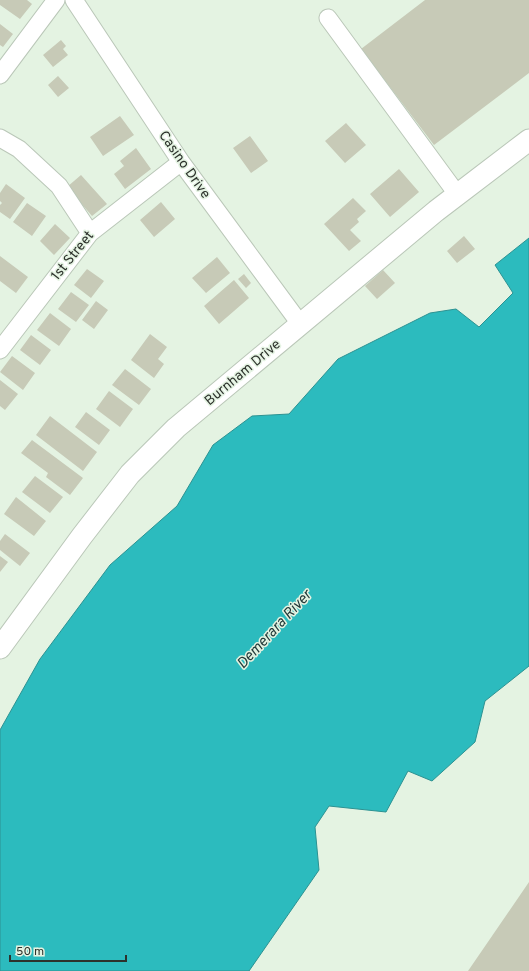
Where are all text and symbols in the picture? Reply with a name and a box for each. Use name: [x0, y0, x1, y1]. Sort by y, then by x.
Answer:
street label: Casino Drive: [154, 128, 214, 202]
street label: 1st Street: [48, 228, 98, 284]
street label: Burnham Drive: [201, 336, 285, 410]
water label: Demerara River: [233, 585, 317, 674]
scale bar: [10, 937, 126, 963]
text: 50 m: [16, 944, 44, 960]

